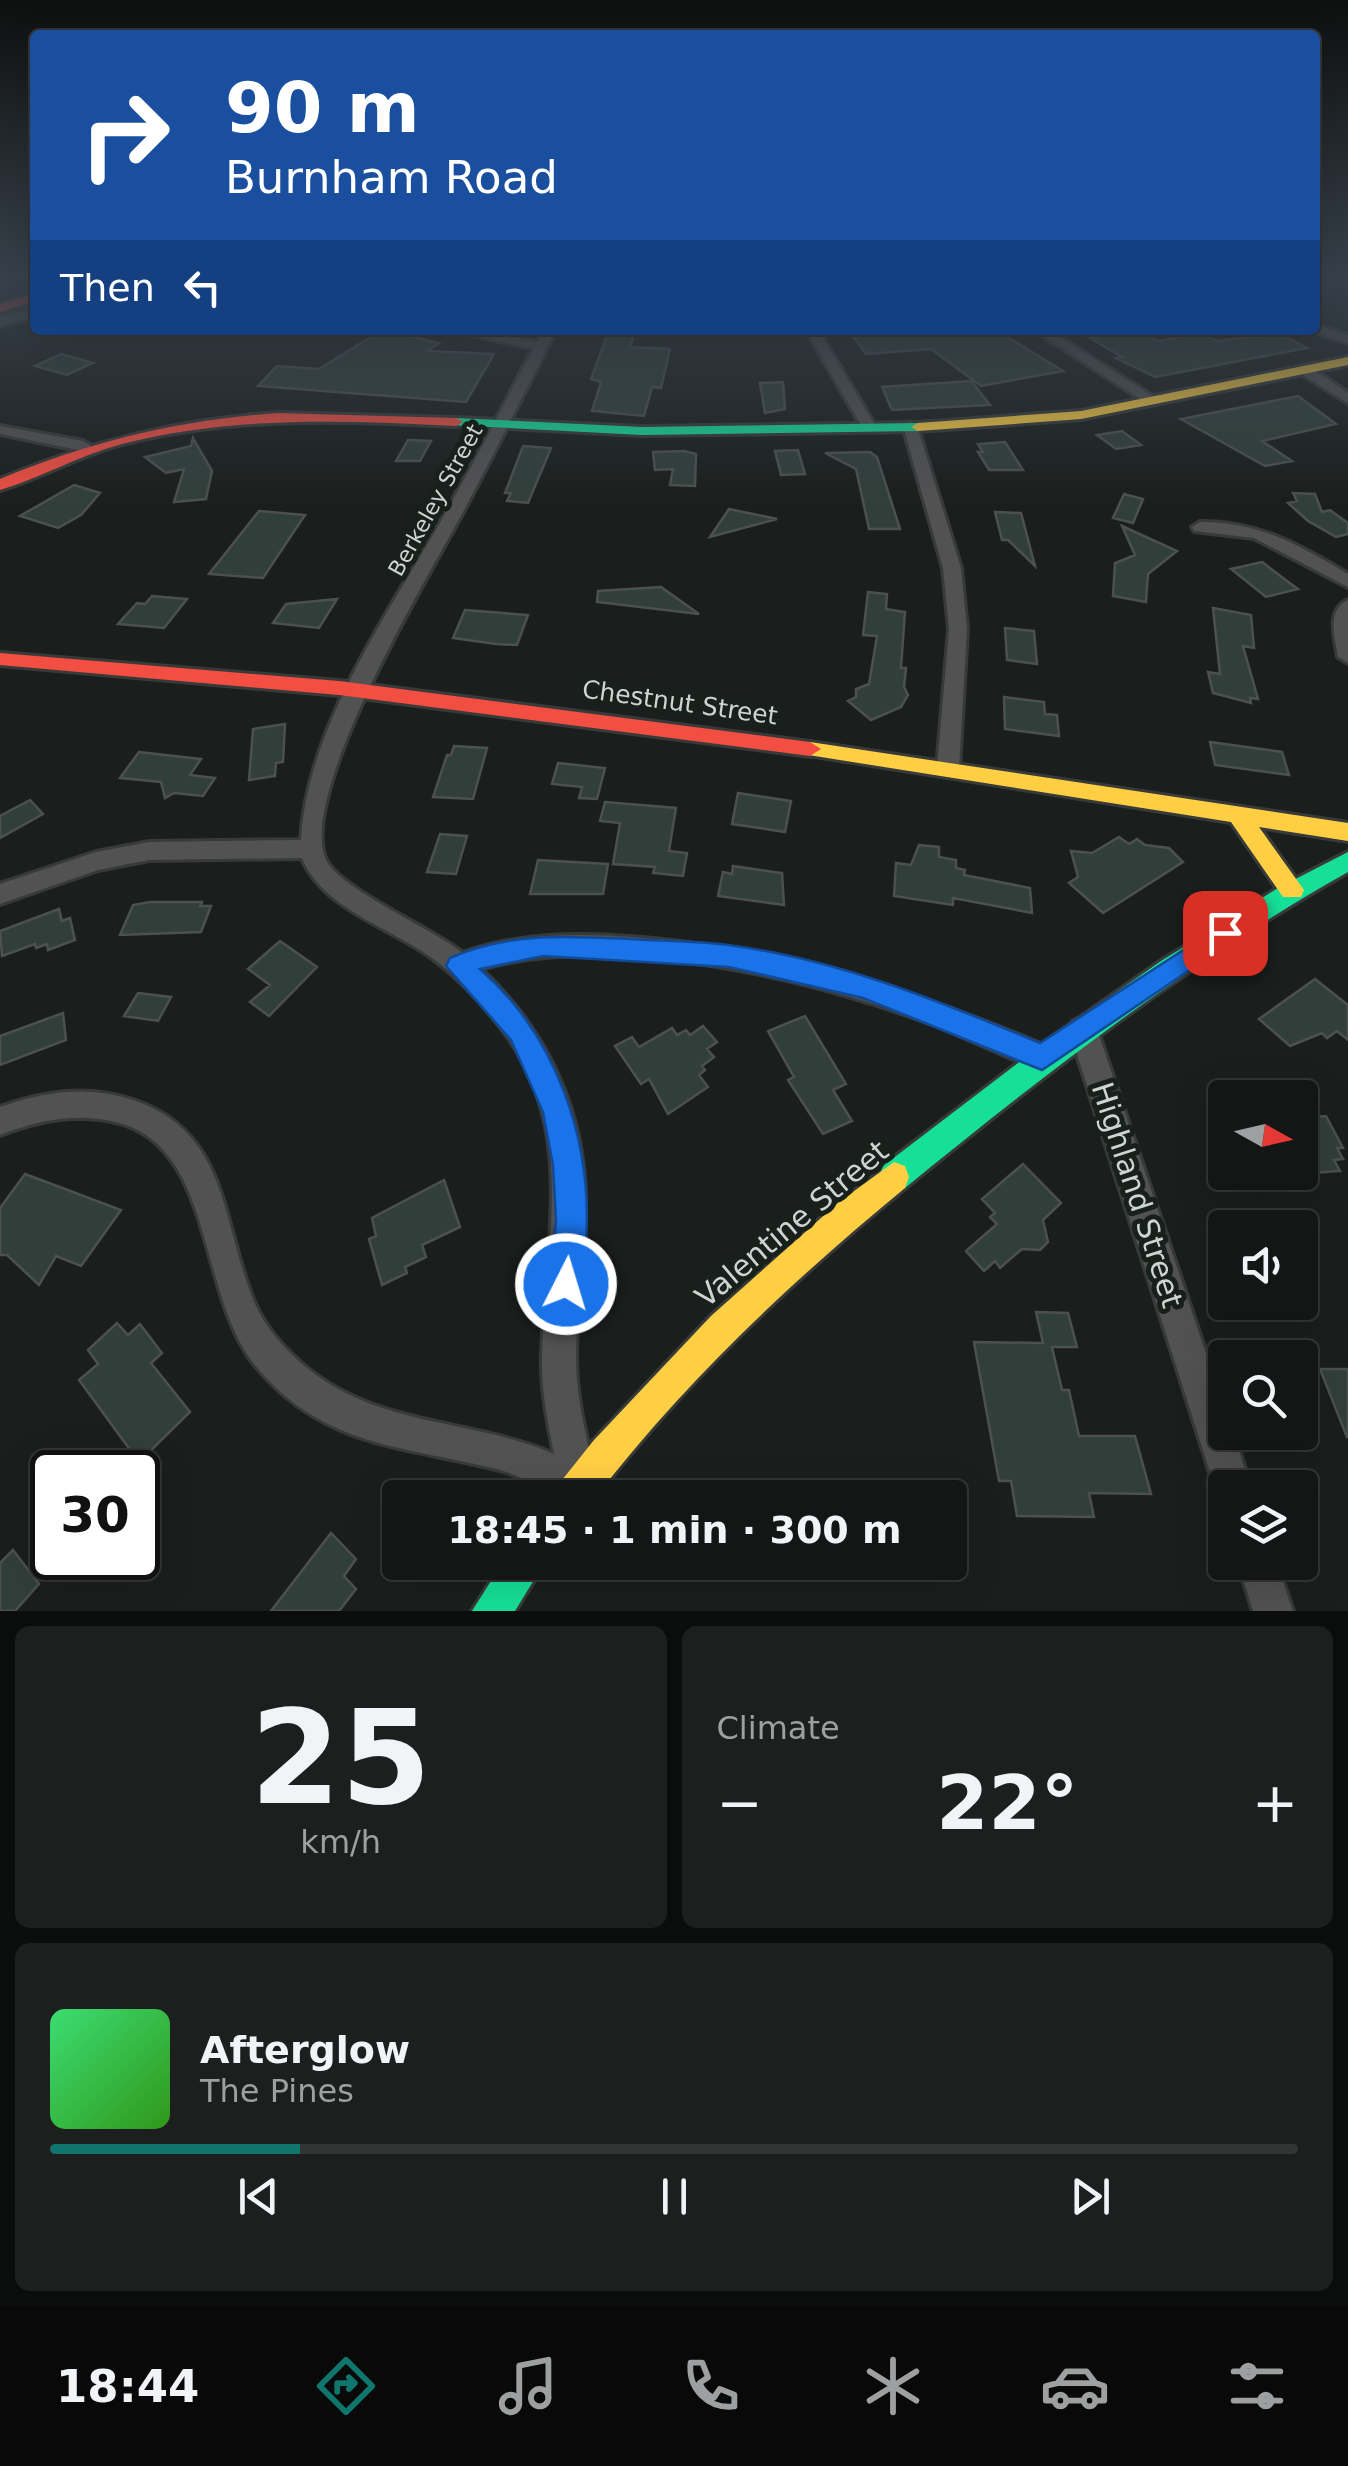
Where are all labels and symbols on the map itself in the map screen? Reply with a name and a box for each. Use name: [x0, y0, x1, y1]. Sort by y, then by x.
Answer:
street label: Berkeley Street: [383, 420, 488, 581]
street label: Chestnut Street: [580, 674, 780, 731]
pin: [1183, 891, 1268, 976]
street label: Highland Street: [1085, 1078, 1190, 1312]
north arrow: [1208, 1080, 1318, 1190]
street label: Valentine Street: [688, 1133, 895, 1314]
position arrow: [514, 1232, 618, 1336]
speed limit sign: 30: [30, 1450, 160, 1580]

